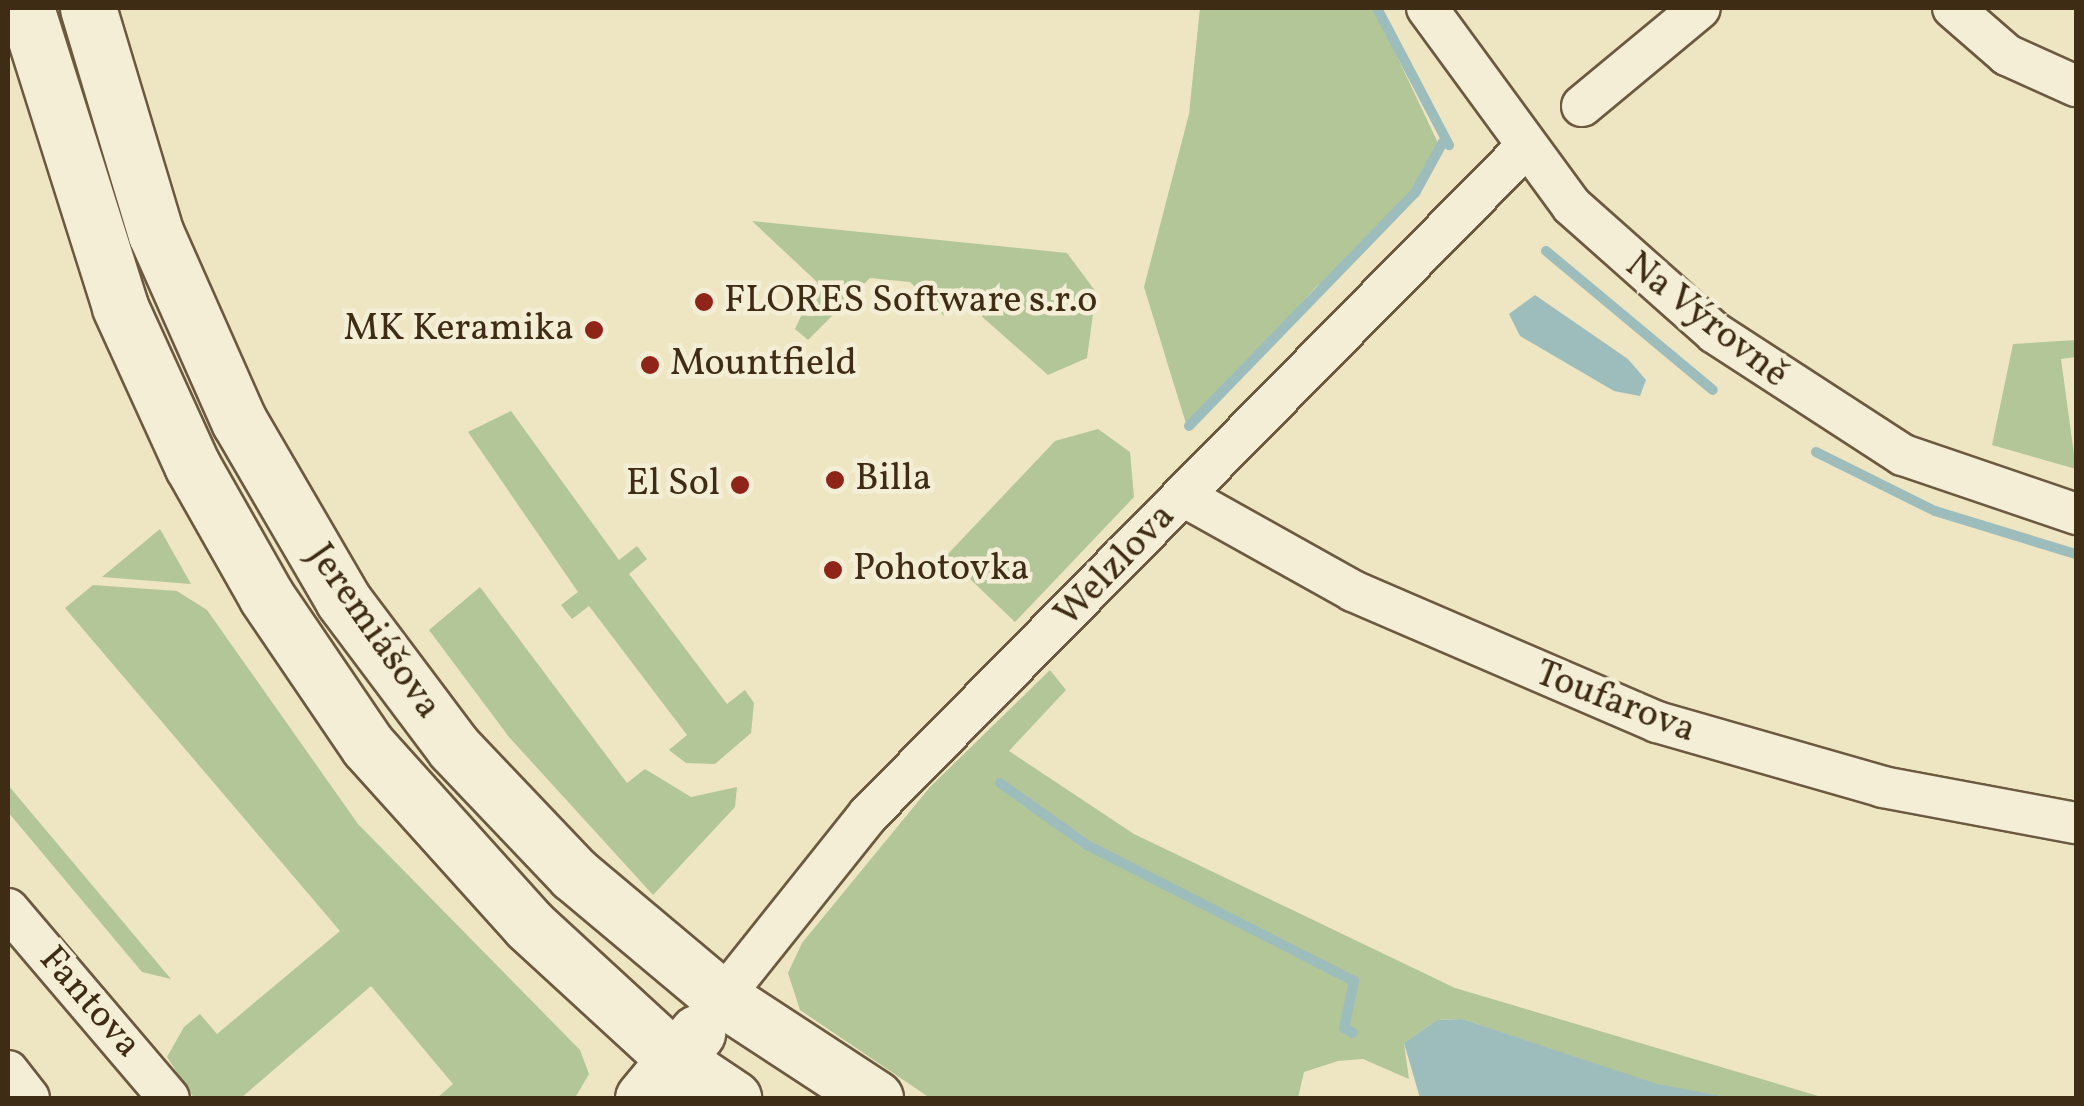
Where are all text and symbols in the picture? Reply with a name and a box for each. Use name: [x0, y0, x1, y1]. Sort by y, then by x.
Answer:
street label: Na Výrovně: [1615, 243, 1797, 399]
place label: FLORES Software s.r.o: [724, 279, 1097, 325]
marker: FLORES Software s.r.o: [693, 291, 715, 313]
place label: MK Keramika: [343, 307, 574, 353]
marker: MK Keramika: [583, 319, 605, 341]
place label: Mountfield: [670, 342, 857, 388]
marker: Mountfield: [639, 354, 661, 376]
place label: Billa: [855, 457, 932, 503]
place label: El Sol: [626, 462, 720, 508]
marker: Billa: [824, 469, 846, 491]
marker: El Sol: [729, 474, 751, 496]
street label: Welzlova: [1046, 495, 1186, 637]
street label: Jeremiášova: [296, 536, 450, 728]
place label: Pohotovka: [853, 547, 1030, 593]
marker: Pohotovka: [822, 559, 844, 581]
street label: Toufarova: [1528, 652, 1702, 754]
street label: Fantova: [28, 938, 150, 1068]

